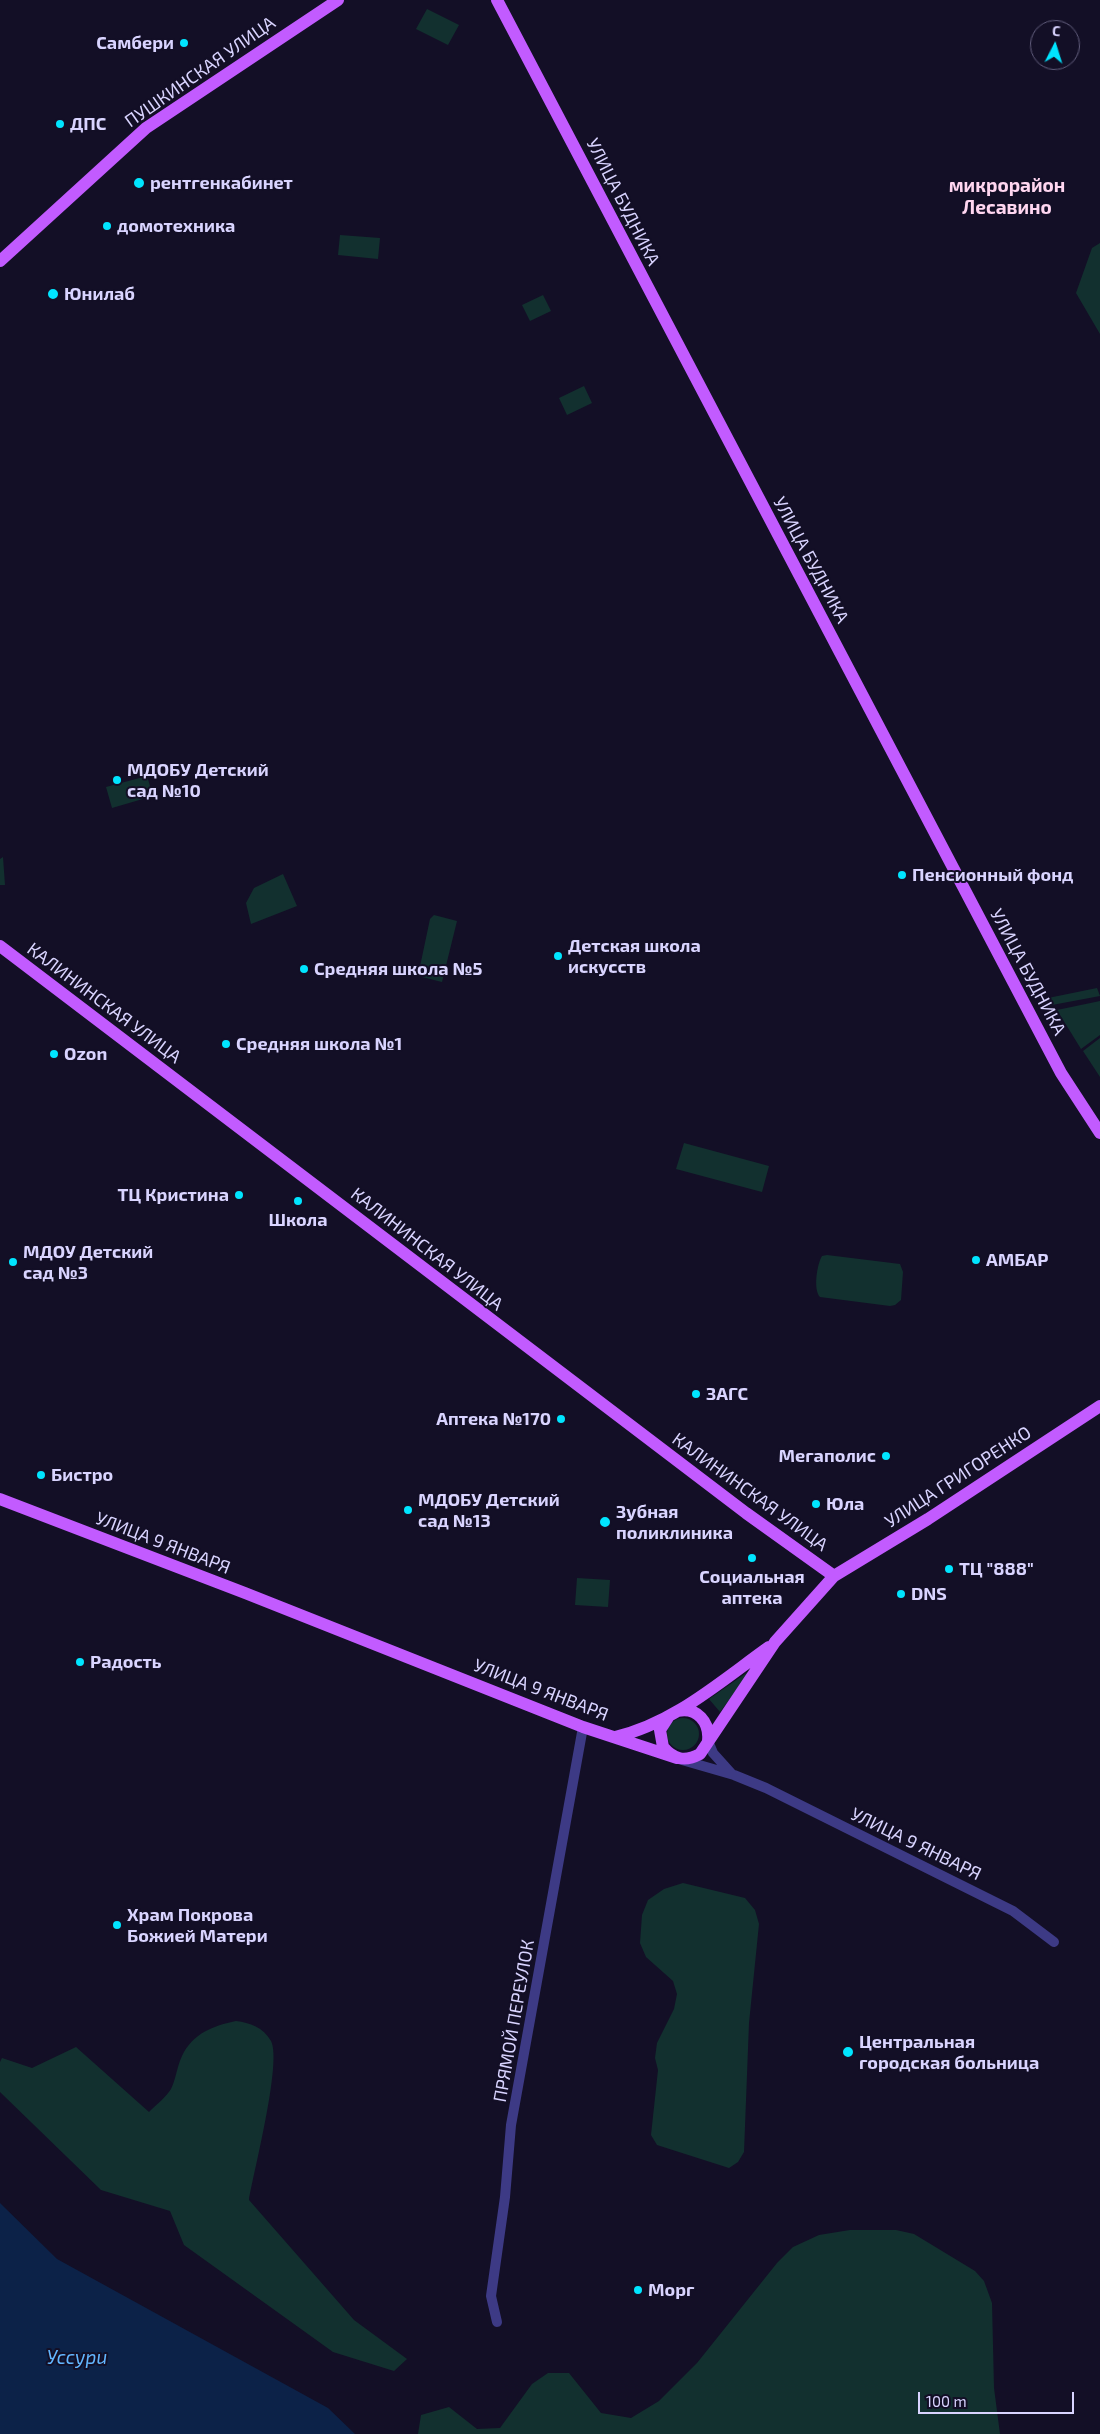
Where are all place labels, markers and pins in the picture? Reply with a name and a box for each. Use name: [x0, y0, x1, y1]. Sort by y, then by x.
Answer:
place label: Самбери: [96, 32, 174, 54]
marker: Самбери: [178, 37, 190, 49]
place label: ДПС: [70, 113, 106, 135]
marker: ДПС: [54, 118, 66, 130]
place label: рентгенкабинет: [150, 172, 293, 194]
marker: рентгенкабинет: [132, 176, 146, 190]
place label: домотехника: [117, 215, 235, 237]
marker: домотехника: [101, 220, 113, 232]
place label: Юнилаб: [64, 283, 135, 305]
marker: Юнилаб: [46, 287, 60, 301]
place label: МДОБУ Детский сад №10: [127, 759, 269, 802]
marker: МДОБУ Детский сад №10: [111, 774, 123, 786]
place label: Пенсионный фонд: [912, 864, 1073, 886]
marker: Пенсионный фонд: [896, 869, 908, 881]
place label: Детская школа искусств: [568, 935, 701, 978]
marker: Детская школа искусств: [552, 950, 564, 962]
place label: Средняя школа №5: [314, 958, 482, 980]
marker: Средняя школа №5: [298, 963, 310, 975]
place label: Средняя школа №1: [236, 1033, 402, 1055]
marker: Средняя школа №1: [220, 1038, 232, 1050]
place label: Ozon: [64, 1043, 107, 1065]
marker: Ozon: [48, 1048, 60, 1060]
place label: ТЦ Кристина: [117, 1184, 229, 1206]
marker: ТЦ Кристина: [233, 1189, 245, 1201]
marker: Школа: [292, 1195, 304, 1207]
place label: Школа: [268, 1209, 328, 1231]
place label: МДОУ Детский сад №3: [23, 1241, 153, 1284]
place label: АМБАР: [986, 1249, 1048, 1271]
marker: АМБАР: [970, 1254, 982, 1266]
marker: МДОУ Детский сад №3: [7, 1256, 19, 1268]
place label: ЗАГС: [706, 1383, 748, 1405]
marker: ЗАГС: [690, 1388, 702, 1400]
place label: Аптека №170: [436, 1408, 551, 1430]
marker: Аптека №170: [555, 1413, 567, 1425]
place label: Мегаполис: [779, 1445, 876, 1467]
marker: Мегаполис: [880, 1450, 892, 1462]
place label: Бистро: [51, 1464, 113, 1486]
marker: Бистро: [35, 1469, 47, 1481]
place label: МДОБУ Детский сад №13: [418, 1489, 560, 1532]
place label: Юла: [826, 1493, 864, 1515]
marker: Юла: [810, 1498, 822, 1510]
place label: Зубная поликлиника: [616, 1501, 733, 1544]
marker: МДОБУ Детский сад №13: [402, 1504, 414, 1516]
marker: Зубная поликлиника: [598, 1515, 612, 1529]
marker: Социальная аптека: [746, 1552, 758, 1564]
place label: ТЦ "888": [959, 1558, 1034, 1580]
marker: ТЦ "888": [943, 1563, 955, 1575]
place label: Социальная аптека: [699, 1566, 805, 1608]
place label: DNS: [911, 1583, 947, 1605]
marker: DNS: [895, 1588, 907, 1600]
place label: Радость: [90, 1651, 162, 1673]
marker: Радость: [74, 1656, 86, 1668]
place label: Храм Покрова Божией Матери: [127, 1904, 268, 1946]
marker: Храм Покрова Божией Матери: [111, 1919, 123, 1931]
place label: Центральная городская больница: [859, 2031, 1039, 2074]
marker: Центральная городская больница: [841, 2045, 855, 2059]
place label: Морг: [648, 2279, 694, 2301]
marker: Морг: [632, 2284, 644, 2296]

